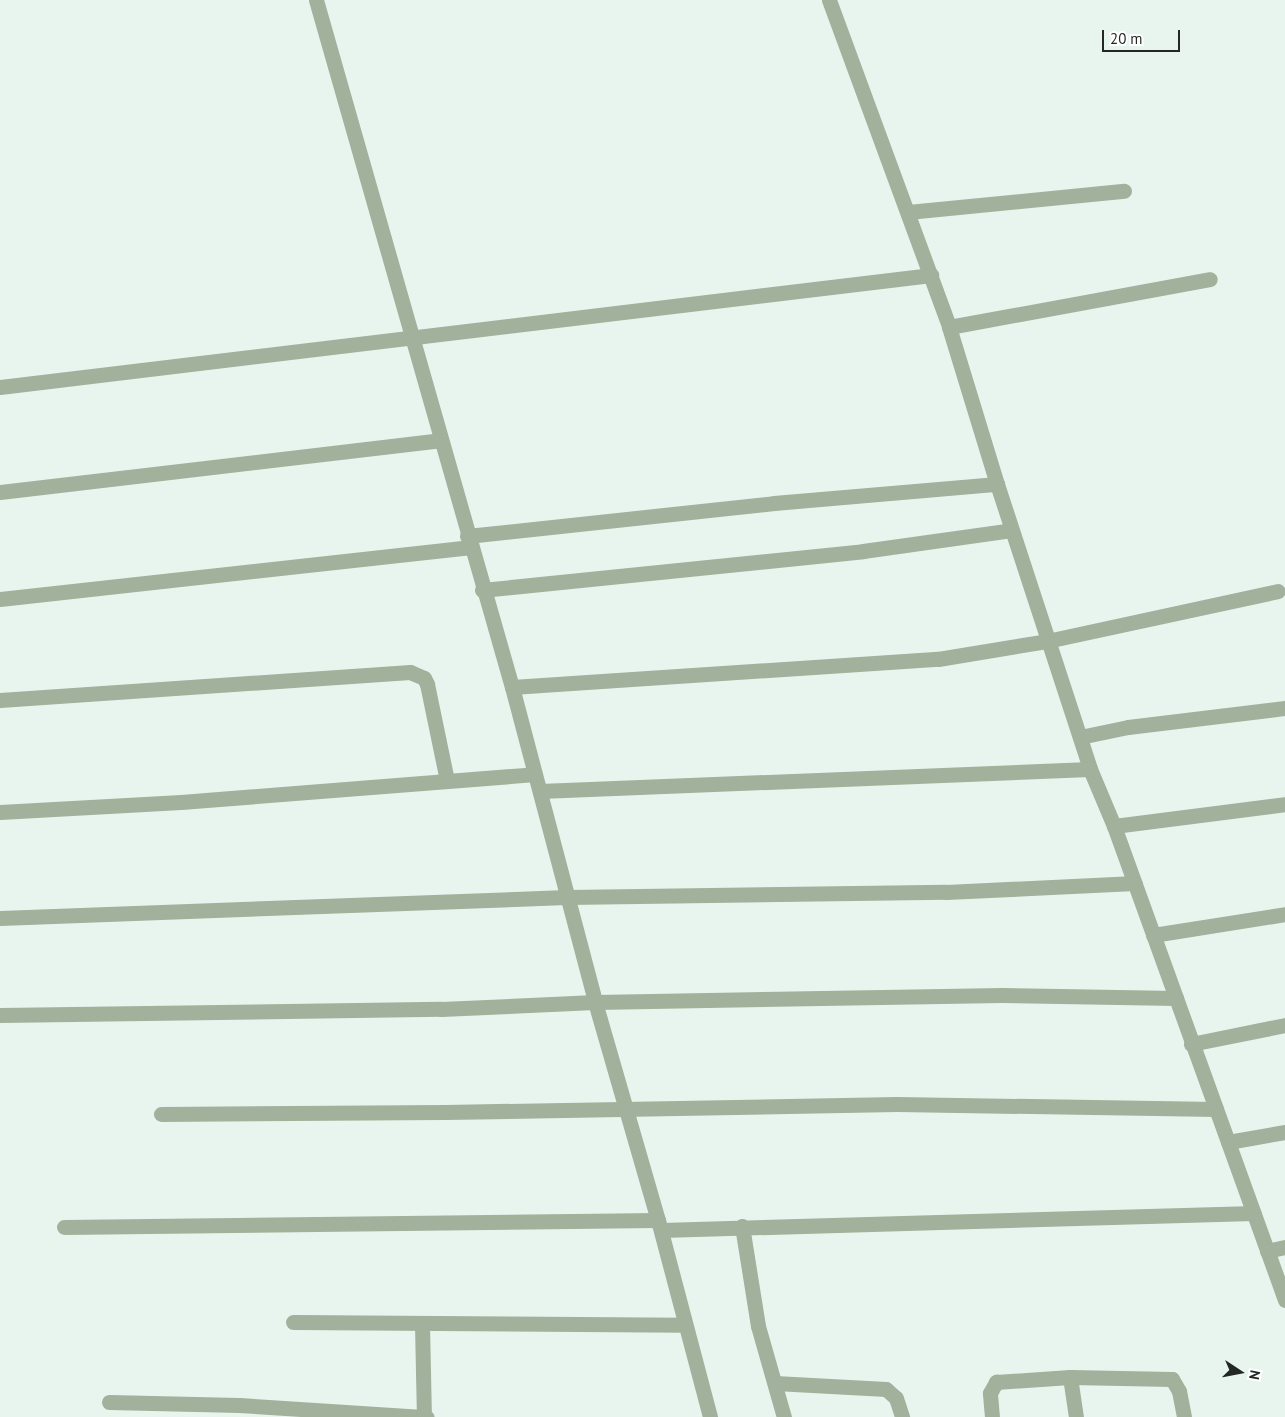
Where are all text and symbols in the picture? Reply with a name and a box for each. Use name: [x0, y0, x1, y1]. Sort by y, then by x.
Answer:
scale bar: [1105, 20, 1182, 52]
text: 20 m: [1110, 29, 1143, 48]
north arrow: [1215, 1347, 1265, 1397]
text: N: [1245, 1369, 1264, 1381]

